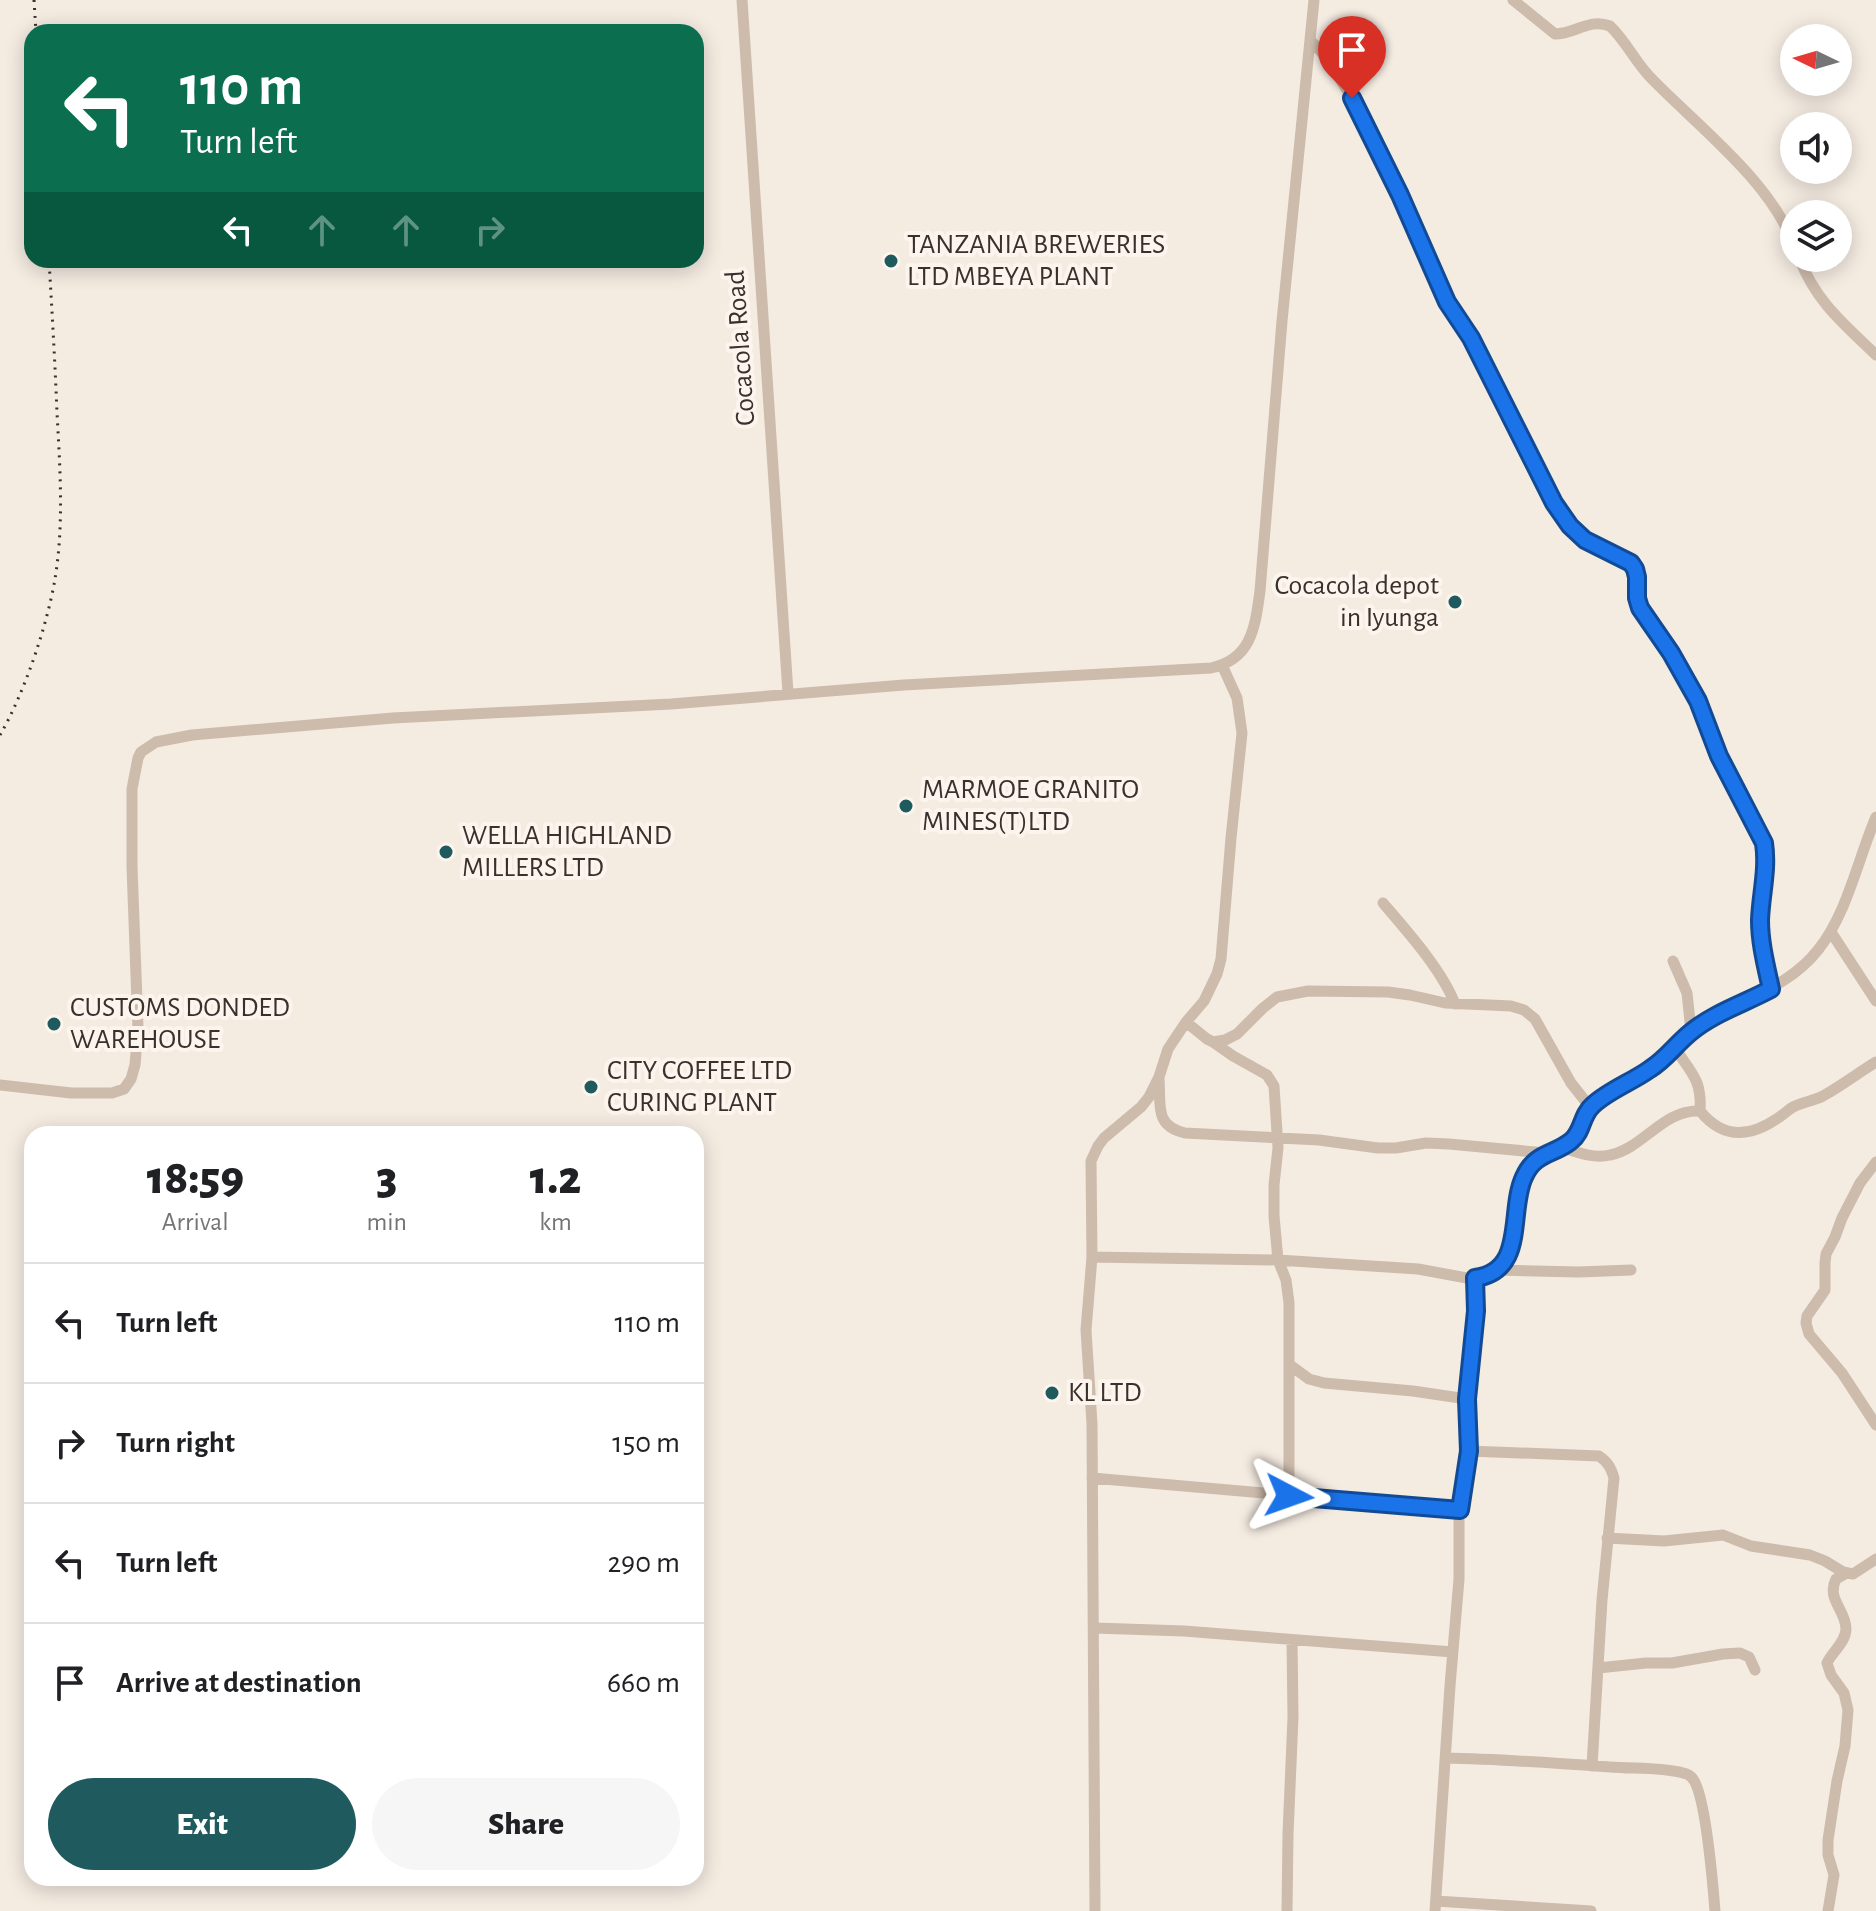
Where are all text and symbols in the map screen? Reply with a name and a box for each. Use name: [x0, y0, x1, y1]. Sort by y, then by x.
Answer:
pin: [1318, 16, 1386, 98]
north arrow: [1780, 24, 1852, 96]
map controls: [1780, 24, 1852, 272]
icon: arrive: [1330, 28, 1374, 72]
icon: left: [48, 56, 152, 160]
text: 110 m: [180, 59, 303, 115]
button: sound: [1780, 112, 1852, 184]
text: Turn left: [180, 124, 297, 160]
button: layers: [1780, 200, 1852, 272]
icon: left: [216, 208, 260, 252]
icon: ahead: [300, 208, 344, 252]
icon: ahead: [384, 208, 428, 252]
icon: right: [468, 208, 512, 252]
place label: TANZANIA BREWERIES LTD MBEYA PLANT: [907, 231, 1165, 291]
marker: TANZANIA BREWERIES LTD MBEYA PLANT: [882, 252, 900, 270]
street label: Cocacola Road: [722, 269, 760, 427]
place label: Cocacola depot in Iyunga: [1274, 572, 1439, 632]
marker: Cocacola depot in Iyunga: [1446, 593, 1464, 611]
place label: MARMOE GRANITO MINES(T)LTD: [922, 776, 1139, 836]
marker: MARMOE GRANITO MINES(T)LTD: [897, 797, 915, 815]
place label: WELLA HIGHLAND MILLERS LTD: [462, 822, 672, 882]
marker: WELLA HIGHLAND MILLERS LTD: [437, 843, 455, 861]
place label: CUSTOMS DONDED WAREHOUSE: [70, 994, 290, 1054]
marker: CUSTOMS DONDED WAREHOUSE: [45, 1015, 63, 1033]
place label: CITY COFFEE LTD CURING PLANT: [607, 1057, 792, 1117]
marker: CITY COFFEE LTD CURING PLANT: [582, 1078, 600, 1096]
text: 18:59: [147, 1155, 244, 1203]
text: 3: [376, 1155, 397, 1203]
text: 1.2: [530, 1155, 581, 1203]
text: Arrival: [162, 1209, 229, 1235]
text: min: [367, 1209, 407, 1235]
text: km: [539, 1209, 572, 1235]
icon: left: [48, 1301, 92, 1345]
text: Turn left: [116, 1308, 217, 1338]
text: 110 m: [615, 1308, 680, 1338]
place label: KL LTD: [1068, 1379, 1142, 1407]
marker: KL LTD: [1043, 1384, 1061, 1402]
icon: right: [48, 1421, 92, 1465]
text: Turn right: [116, 1428, 235, 1458]
text: 150 m: [612, 1428, 680, 1458]
position arrow: [1247, 1454, 1331, 1538]
icon: left: [48, 1541, 92, 1585]
text: Turn left: [116, 1548, 217, 1578]
text: 290 m: [607, 1548, 680, 1578]
icon: arrive: [48, 1661, 92, 1705]
text: Arrive at destination: [116, 1668, 362, 1698]
text: 660 m: [607, 1668, 680, 1698]
button: Exit: [48, 1778, 356, 1870]
button: Share: [372, 1778, 680, 1870]

